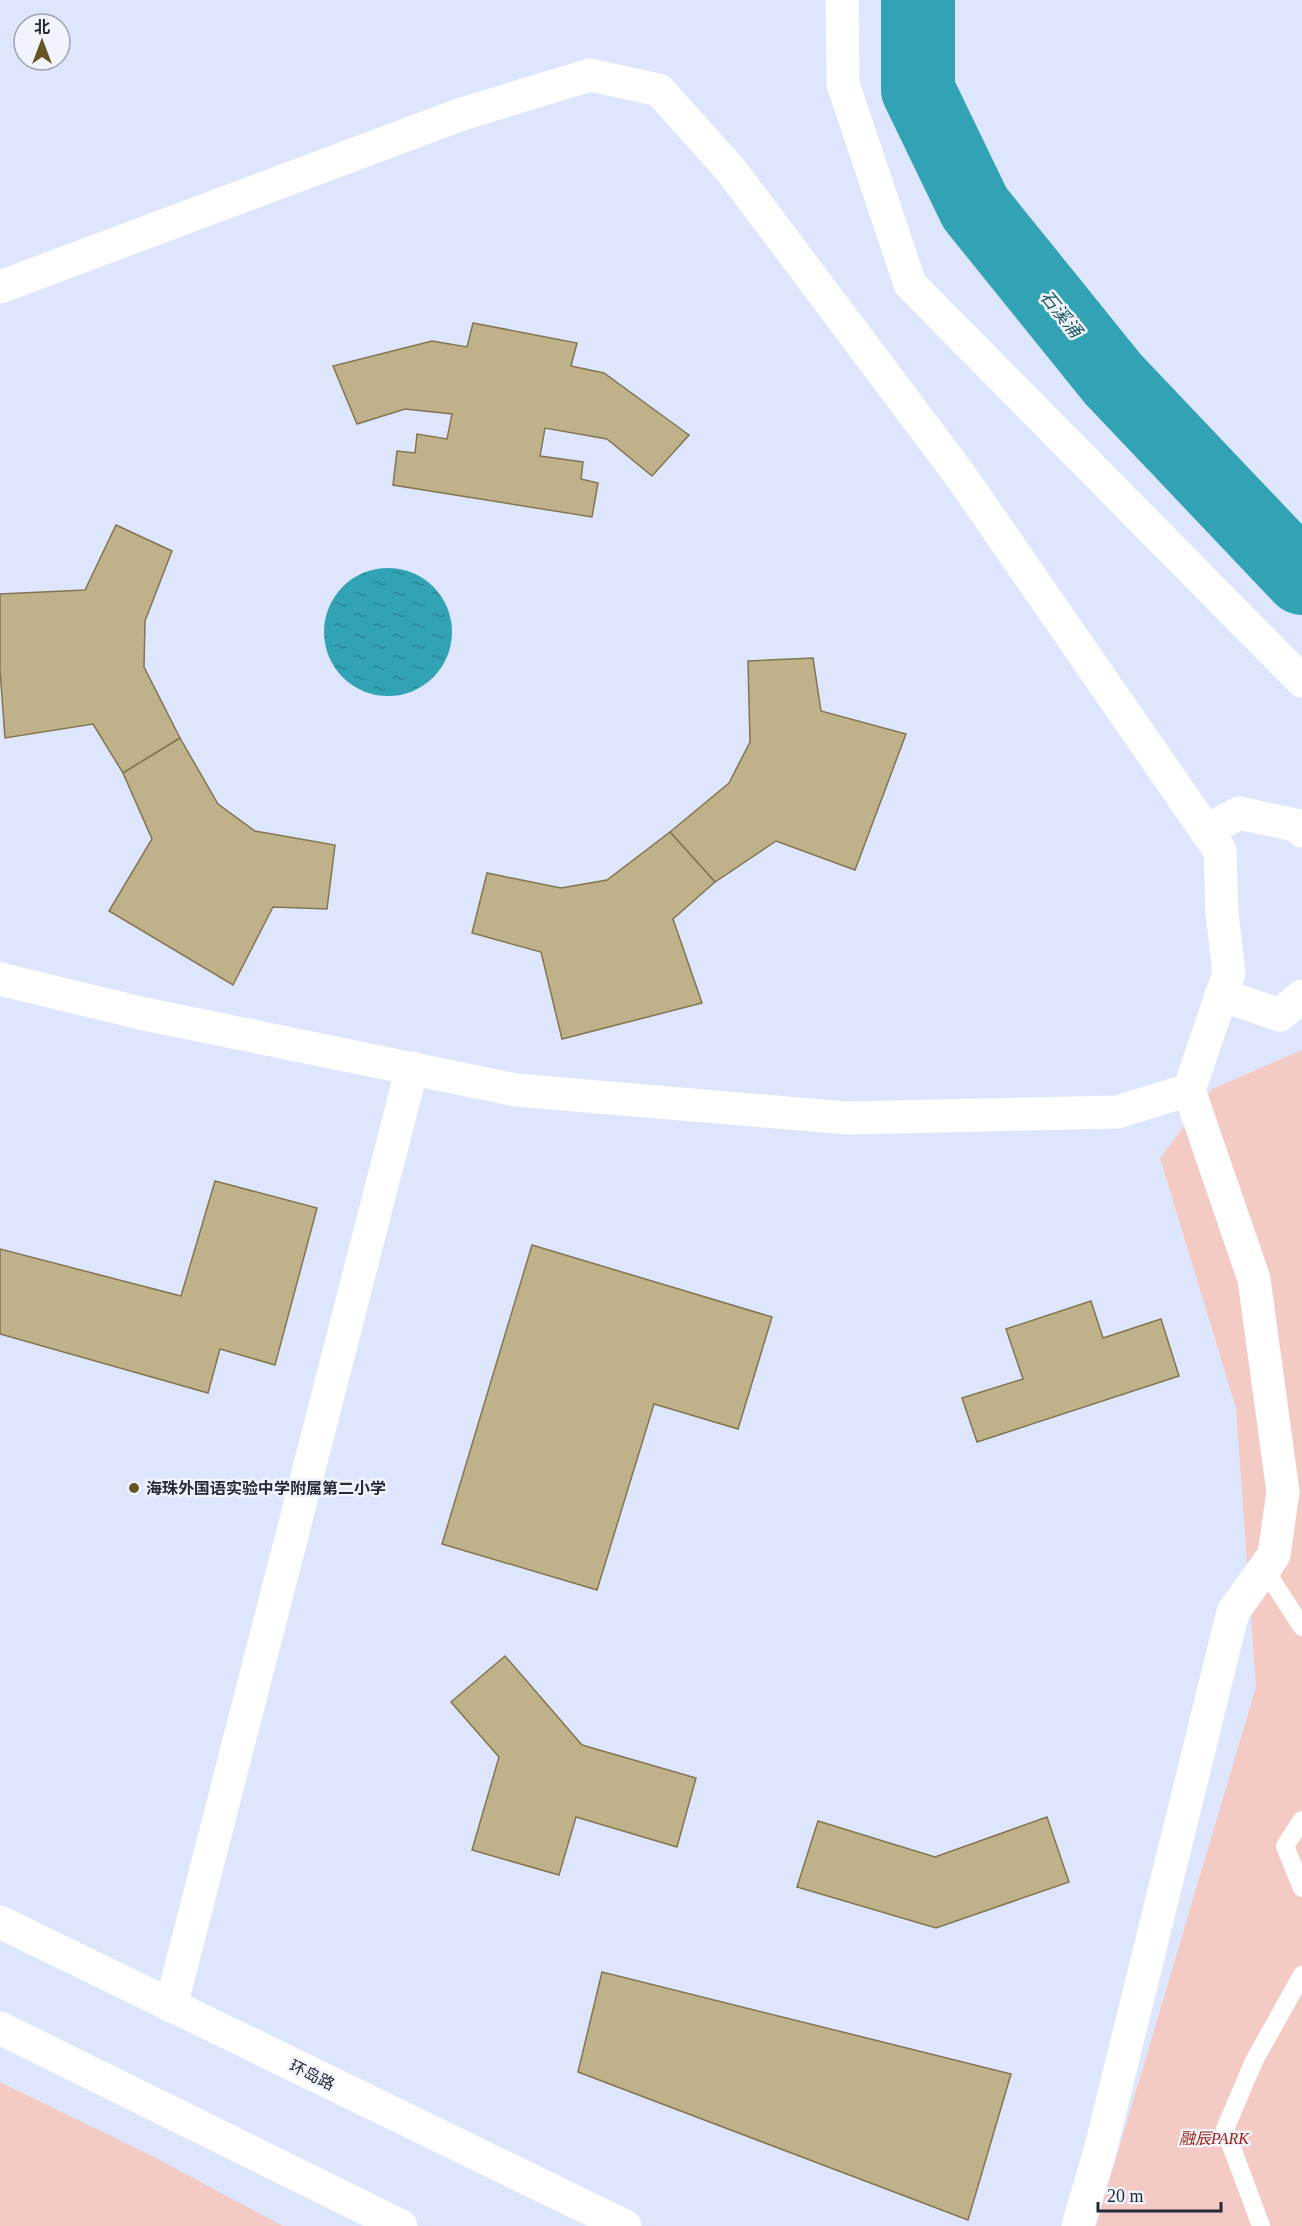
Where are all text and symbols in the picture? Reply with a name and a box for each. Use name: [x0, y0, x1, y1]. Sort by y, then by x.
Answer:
north arrow: [12, 12, 72, 72]
text: 北: [34, 19, 50, 36]
water label: 石溪涌: [1036, 287, 1087, 343]
place label: 海珠外国语实验中学附属第二小学: [146, 1480, 386, 1497]
marker: 海珠外国语实验中学附属第二小学: [127, 1481, 141, 1495]
street label: 环岛路: [287, 2057, 337, 2093]
park label: 融辰PARK: [1179, 2130, 1250, 2147]
scale bar: [1098, 2175, 1221, 2213]
text: 20 m: [1107, 2186, 1144, 2206]

